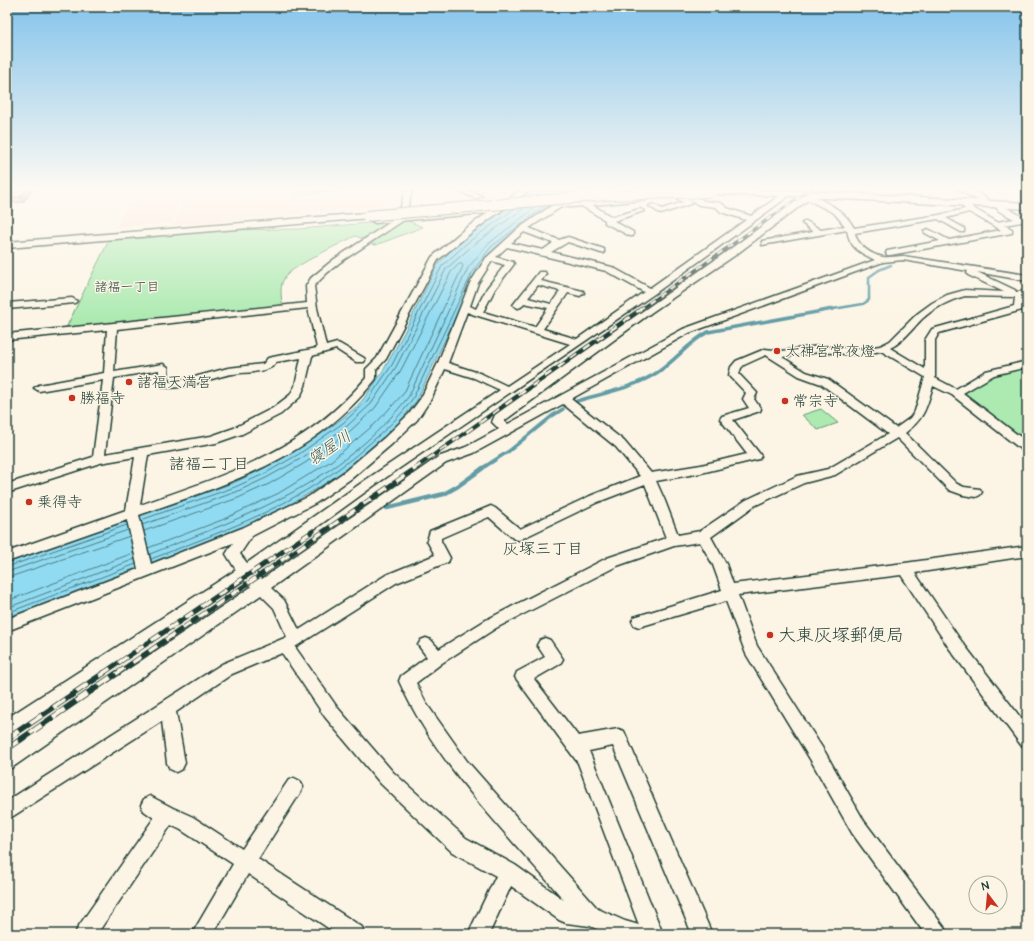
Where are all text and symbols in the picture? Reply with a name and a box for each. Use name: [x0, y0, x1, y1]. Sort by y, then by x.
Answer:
district label: 諸福一丁目: [94, 278, 160, 296]
place label: 太神宮常夜燈: [785, 341, 875, 362]
marker: 太神宮常夜燈: [772, 346, 782, 356]
place label: 諸福天満宮: [137, 372, 212, 393]
marker: 諸福天満宮: [124, 377, 134, 387]
place label: 勝福寺: [80, 388, 125, 409]
place label: 常宗寺: [793, 391, 838, 412]
marker: 勝福寺: [67, 393, 77, 403]
marker: 常宗寺: [780, 396, 790, 406]
water label: 寝屋川: [304, 425, 356, 470]
district label: 諸福二丁目: [169, 453, 249, 475]
place label: 乗得寺: [37, 492, 82, 513]
marker: 乗得寺: [24, 497, 34, 507]
district label: 灰塚三丁目: [503, 538, 583, 560]
place label: 大東灰塚郵便局: [778, 623, 904, 648]
marker: 大東灰塚郵便局: [765, 630, 775, 640]
north arrow: [968, 875, 1008, 915]
text: N: [980, 878, 991, 894]

